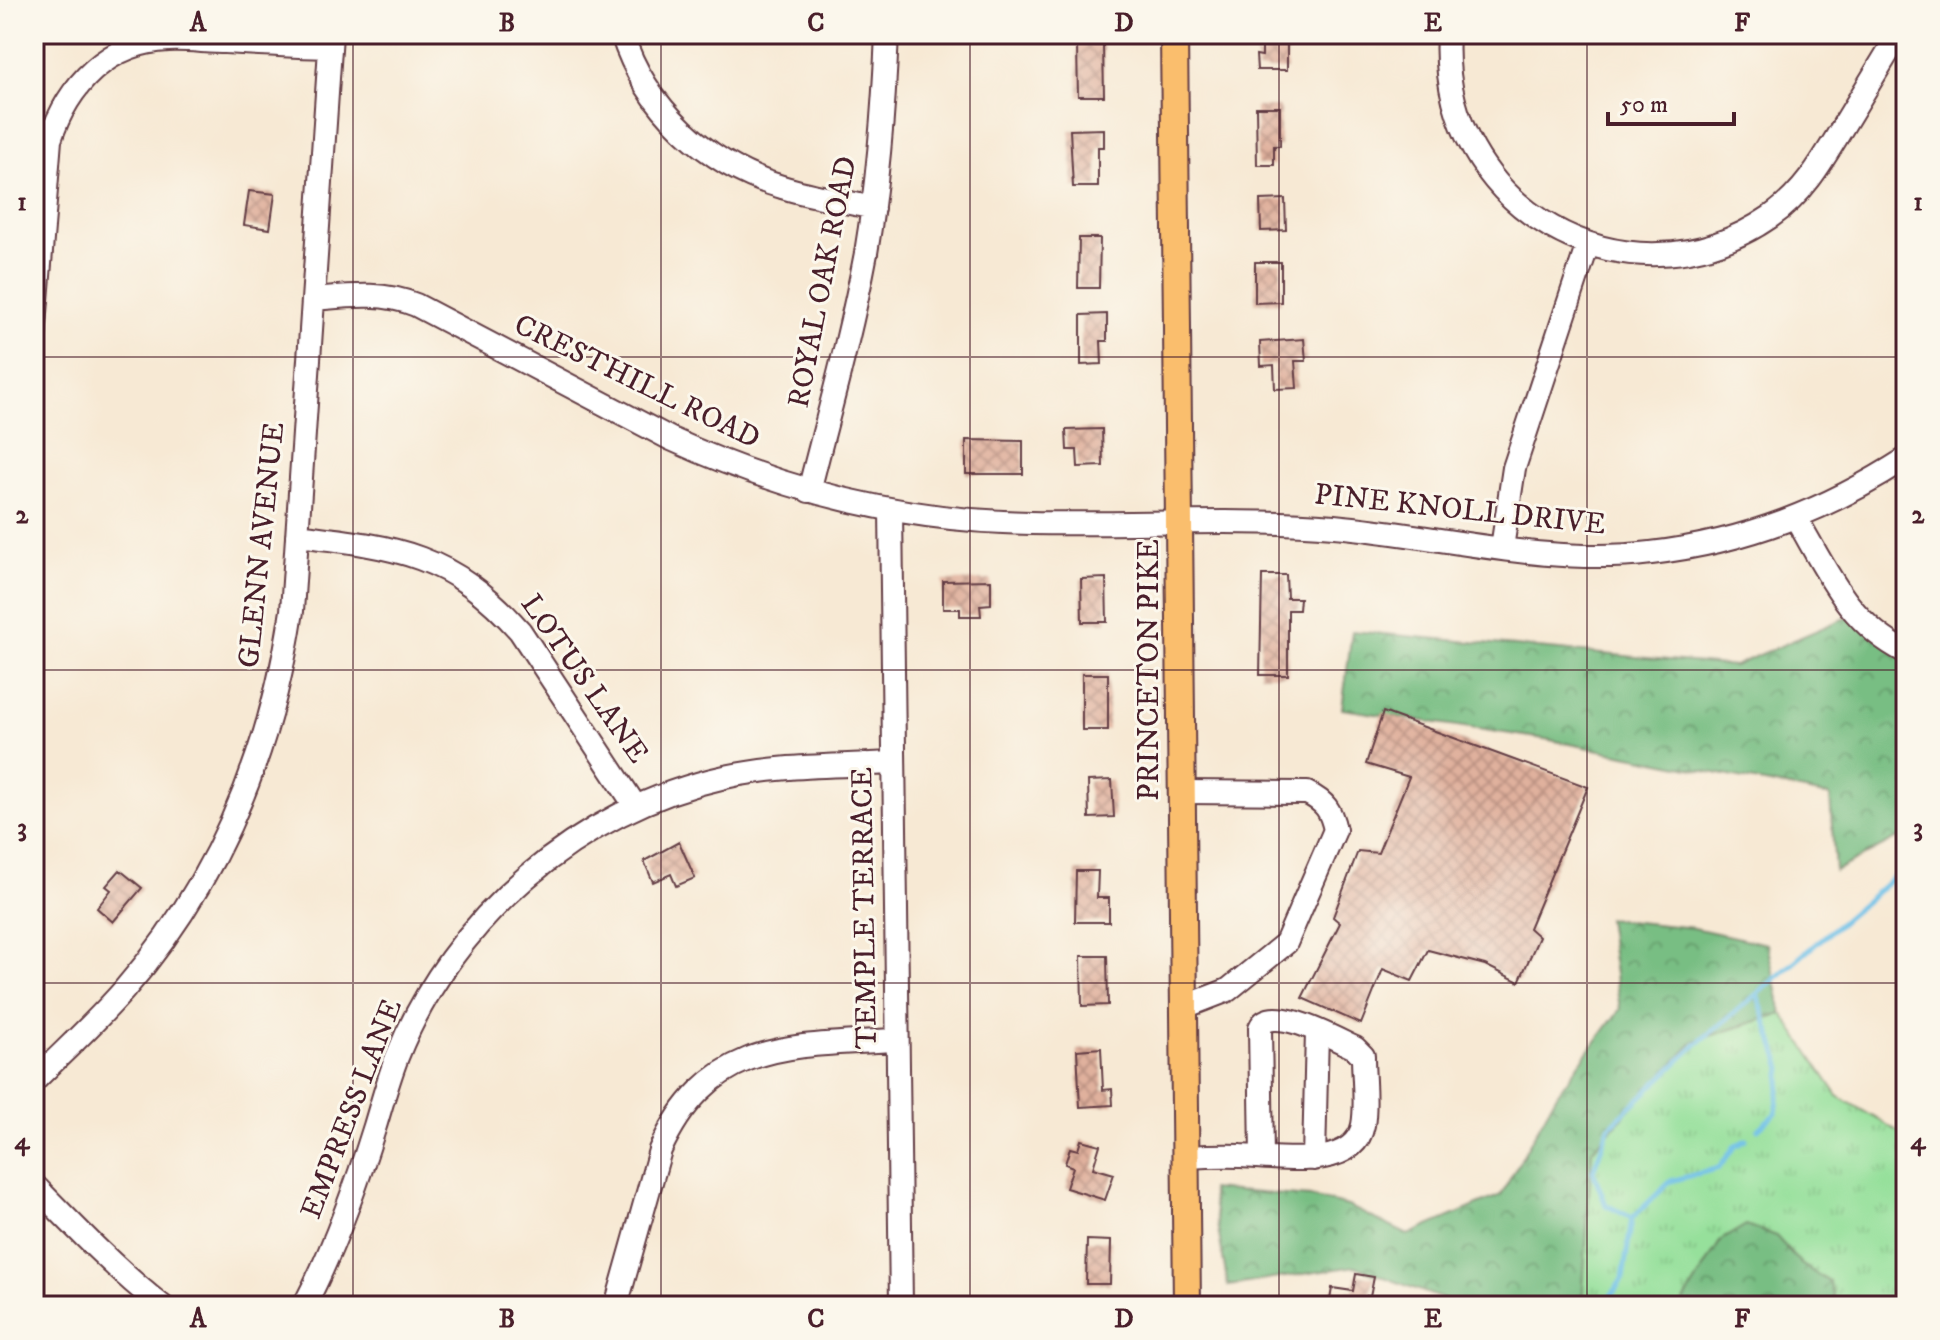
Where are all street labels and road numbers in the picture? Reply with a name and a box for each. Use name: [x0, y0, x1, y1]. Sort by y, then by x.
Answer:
street label: ROYAL OAK ROAD: [780, 153, 866, 411]
street label: CRESTHILL ROAD: [508, 306, 766, 458]
street label: GLENN AVENUE: [231, 420, 293, 670]
street label: PINE KNOLL DRIVE: [1313, 476, 1607, 544]
street label: PRINCETON PIKE: [1131, 539, 1168, 801]
street label: LOTUS LANE: [512, 587, 656, 771]
street label: TEMPLE TERRACE: [844, 767, 886, 1049]
street label: EMPRESS LANE: [293, 994, 411, 1224]

